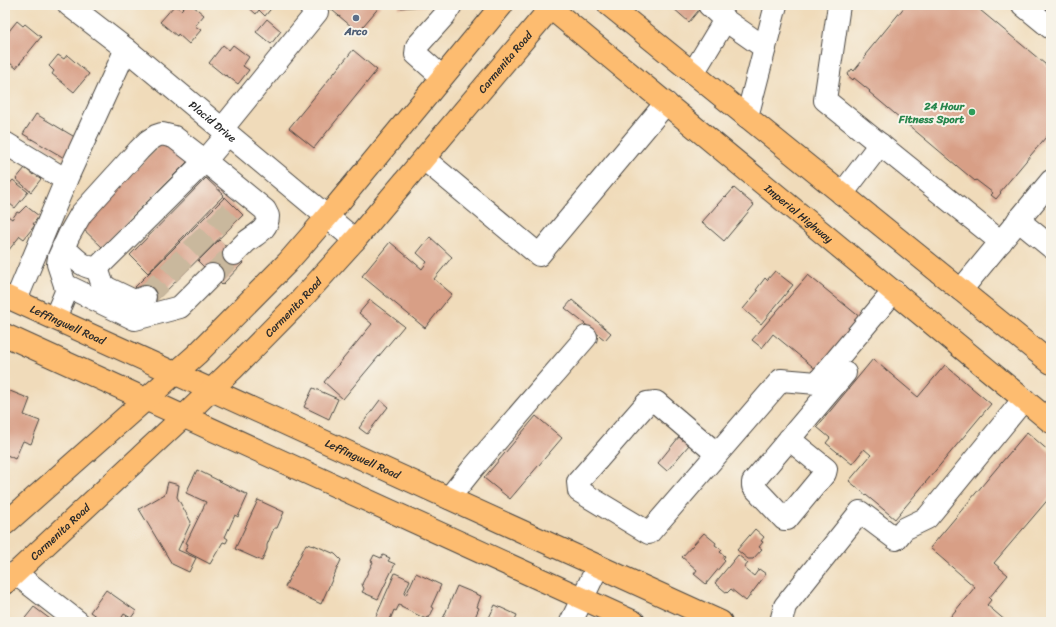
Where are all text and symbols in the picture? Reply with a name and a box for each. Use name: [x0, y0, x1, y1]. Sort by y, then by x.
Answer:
marker: Arco: [351, 13, 361, 23]
place label: Arco: [344, 22, 368, 41]
street label: Carmenita Road: [473, 26, 538, 98]
street label: Placid Drive: [185, 96, 241, 147]
place label: 24 Hour Fitness Sport: [898, 97, 965, 129]
marker: 24 Hour Fitness Sport: [967, 107, 977, 117]
street label: Imperial Highway: [760, 179, 838, 248]
street label: Carmenita Road: [260, 272, 327, 342]
street label: Leffingwell Road: [27, 299, 110, 351]
street label: Leffingwell Road: [322, 433, 405, 485]
street label: Carmenita Road: [25, 498, 95, 565]

